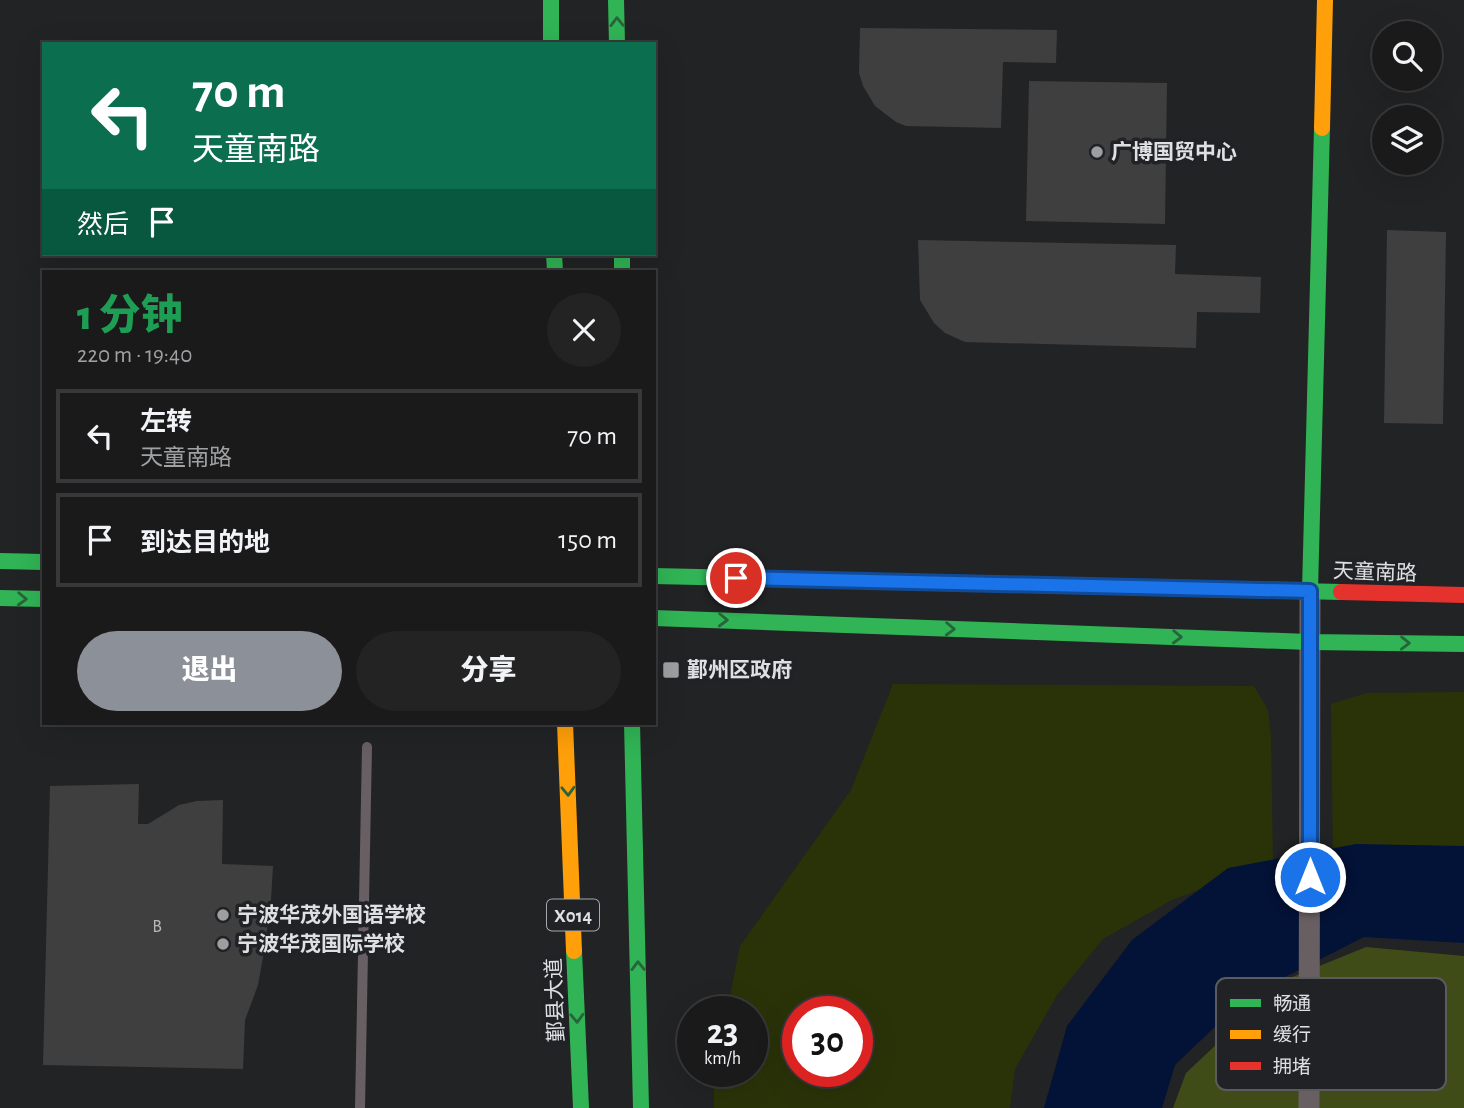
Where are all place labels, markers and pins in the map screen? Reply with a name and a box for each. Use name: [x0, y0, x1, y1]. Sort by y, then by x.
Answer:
place label: 广博国贸中心: [1111, 140, 1237, 163]
marker: 广博国贸中心: [1089, 144, 1105, 160]
pin: [706, 548, 766, 608]
place label: 鄞州区政府: [687, 658, 792, 681]
marker: 鄞州区政府: [661, 660, 681, 680]
place label: 宁波华茂外国语学校: [237, 903, 426, 926]
marker: 宁波华茂外国语学校: [215, 907, 231, 923]
place label: 宁波华茂国际学校: [237, 932, 405, 955]
marker: 宁波华茂国际学校: [215, 936, 231, 952]

